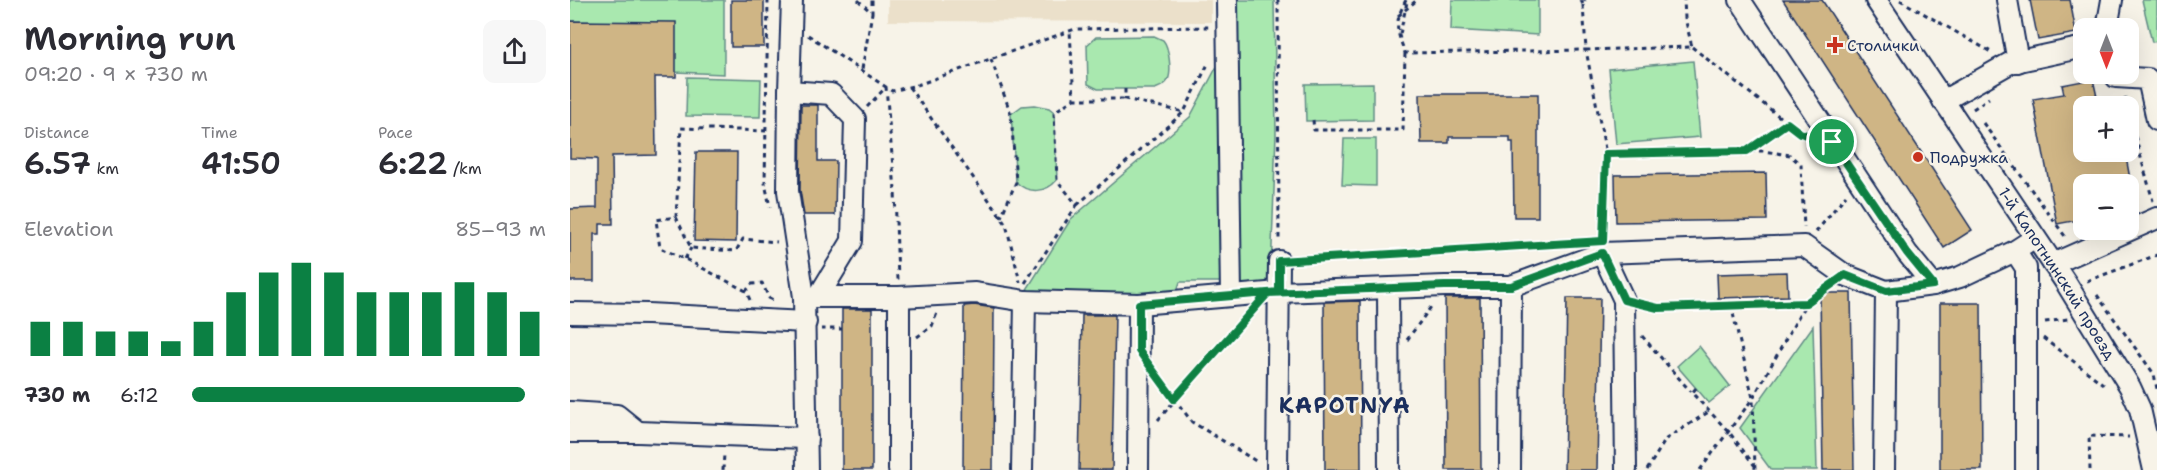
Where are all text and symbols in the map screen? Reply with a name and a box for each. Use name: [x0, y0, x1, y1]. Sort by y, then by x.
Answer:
text: Morning run: [24, 16, 236, 61]
north arrow: [2073, 18, 2139, 84]
map controls: [2073, 18, 2139, 240]
button: share: [483, 20, 546, 83]
place label: Столички: [1847, 35, 1919, 56]
marker: Столички: [1828, 38, 1842, 52]
text: 09:20 · 9 × 730 m: [24, 61, 208, 87]
button: +: [2073, 96, 2139, 162]
pin: [1806, 116, 1857, 167]
text: Distance: [24, 122, 90, 143]
text: Time: [201, 122, 238, 143]
text: Pace: [378, 122, 413, 143]
icon: arrive: [1815, 125, 1848, 158]
text: 6.57: [24, 143, 91, 184]
text: 41:50: [201, 143, 281, 184]
text: 6:22: [378, 143, 448, 184]
place label: Подружка: [1930, 147, 2008, 168]
marker: Подружка: [1911, 150, 1925, 164]
text: km: [91, 158, 119, 179]
text: /km: [448, 158, 482, 179]
button: −: [2073, 174, 2139, 240]
street label: 1-й Капотнинский проезд: [1994, 183, 2121, 363]
text: Elevation: [24, 216, 114, 242]
text: 85–93 m: [455, 216, 546, 242]
text: 730 m: [24, 382, 90, 408]
text: 6:12: [120, 382, 159, 408]
district label: KAPOTNYA: [1279, 391, 1411, 420]

